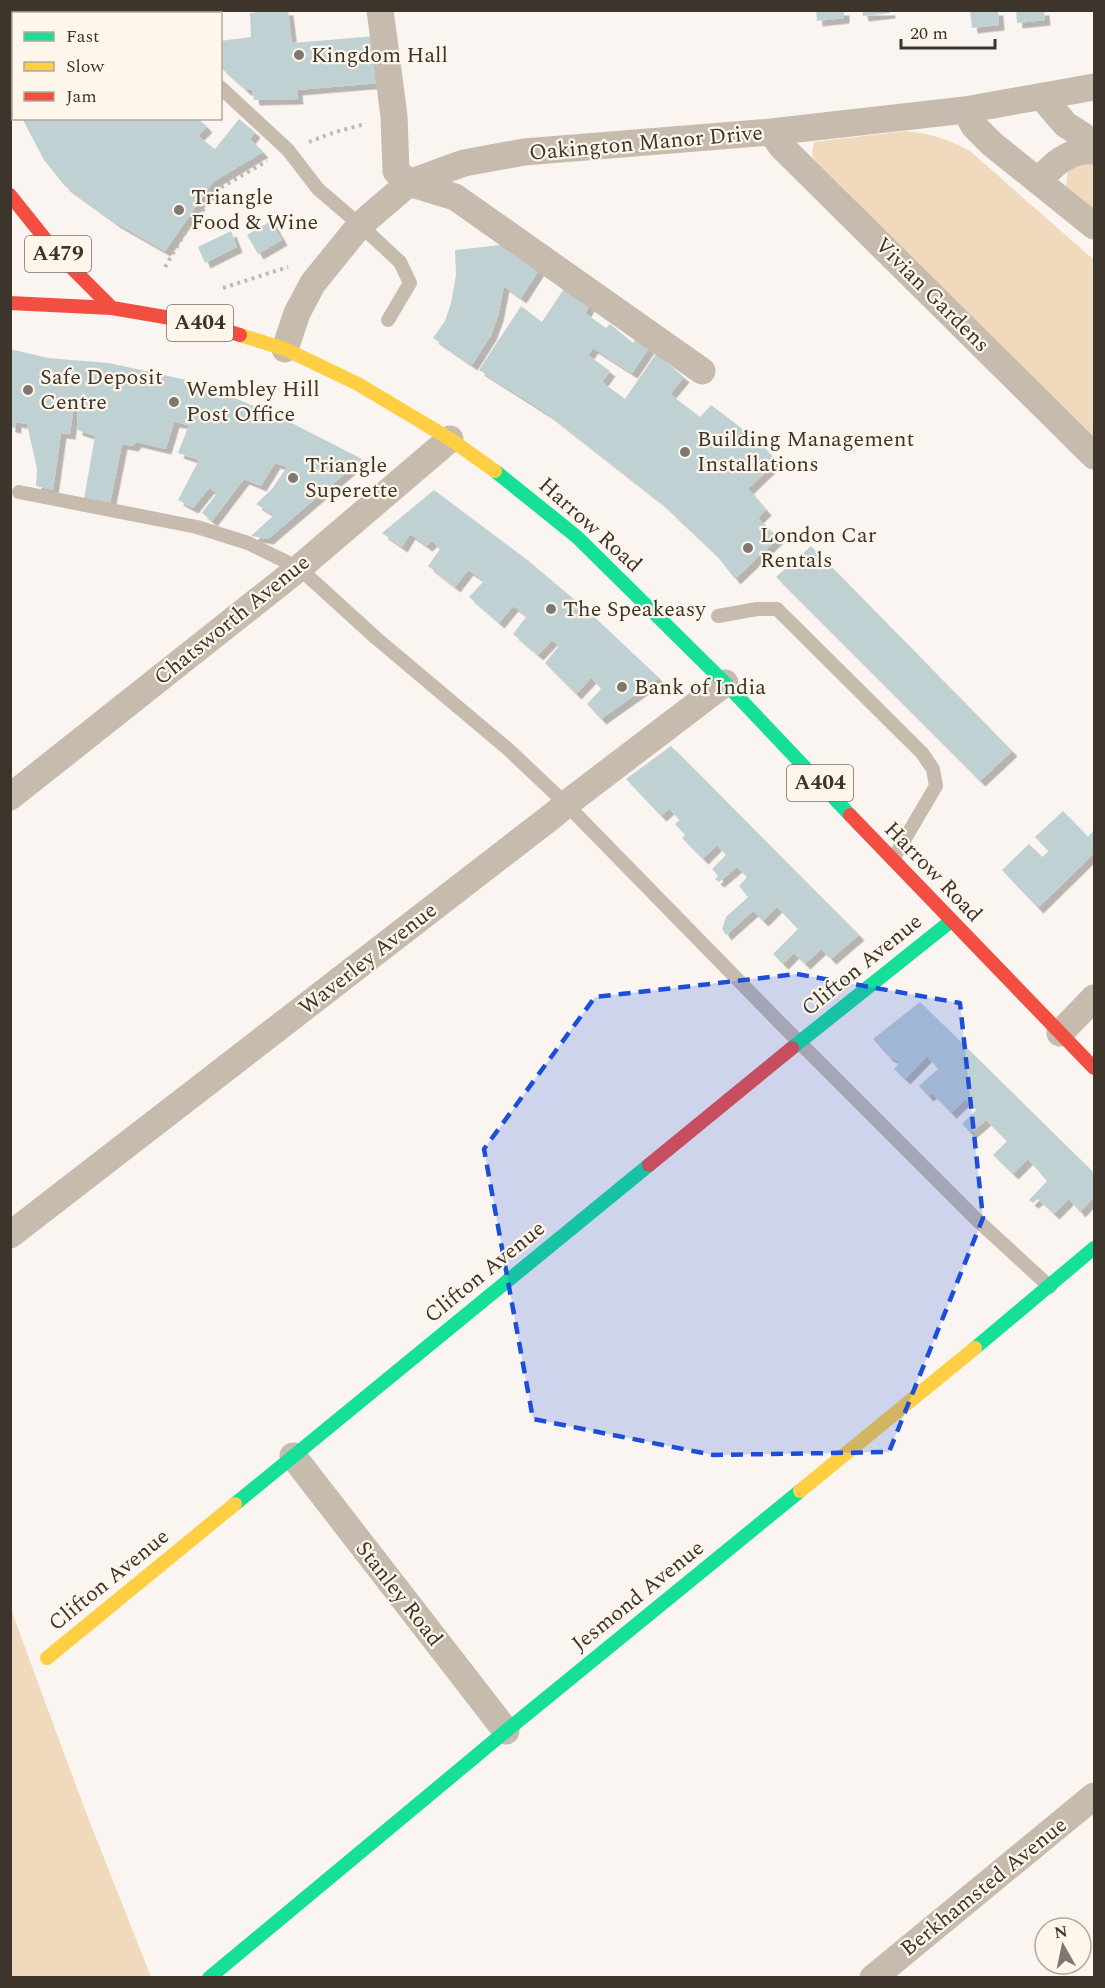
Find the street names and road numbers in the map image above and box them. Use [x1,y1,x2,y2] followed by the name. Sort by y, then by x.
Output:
[528,116,764,170] street label: Oakington Manor Drive
[867,230,997,360] street label: Vivian Gardens
[25,236,91,272] road number: A479
[167,305,233,341] road number: A404
[531,469,649,581] street label: Harrow Road
[147,547,317,693] street label: Chatsworth Avenue
[787,765,853,801] road number: A404
[876,814,990,930] street label: Harrow Road
[292,894,444,1024] street label: Waverley Avenue
[794,906,930,1024] street label: Clifton Avenue
[417,1213,553,1331] street label: Clifton Avenue
[41,1521,177,1639] street label: Clifton Avenue
[565,1532,711,1660] street label: Jesmond Avenue
[347,1534,451,1654] street label: Stanley Road
[893,1809,1075,1965] street label: Berkhamsted Avenue

